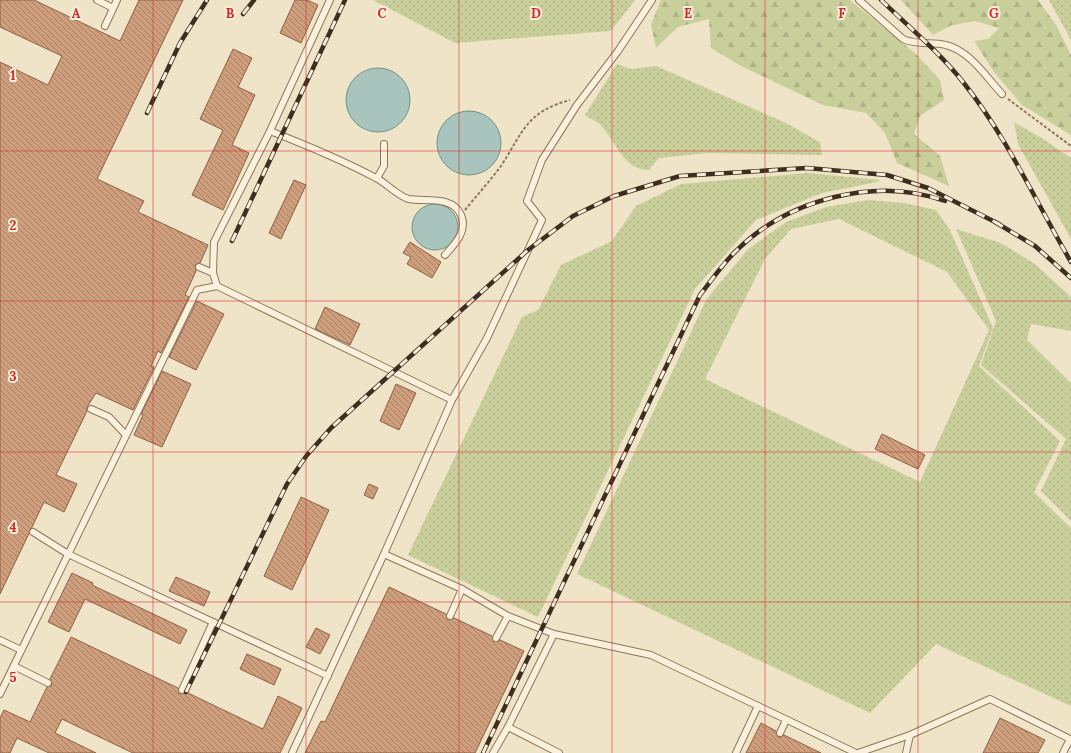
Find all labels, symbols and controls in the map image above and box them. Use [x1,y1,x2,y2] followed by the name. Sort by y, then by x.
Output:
[72,5,81,22] text: A
[226,5,235,22] text: B
[378,5,387,22] text: C
[531,5,541,22] text: D
[684,5,692,22] text: E
[838,5,846,22] text: F
[989,5,999,22] text: G
[10,67,16,84] text: 1
[10,217,17,234] text: 2
[9,368,17,385] text: 3
[9,519,17,536] text: 4
[9,669,17,686] text: 5

